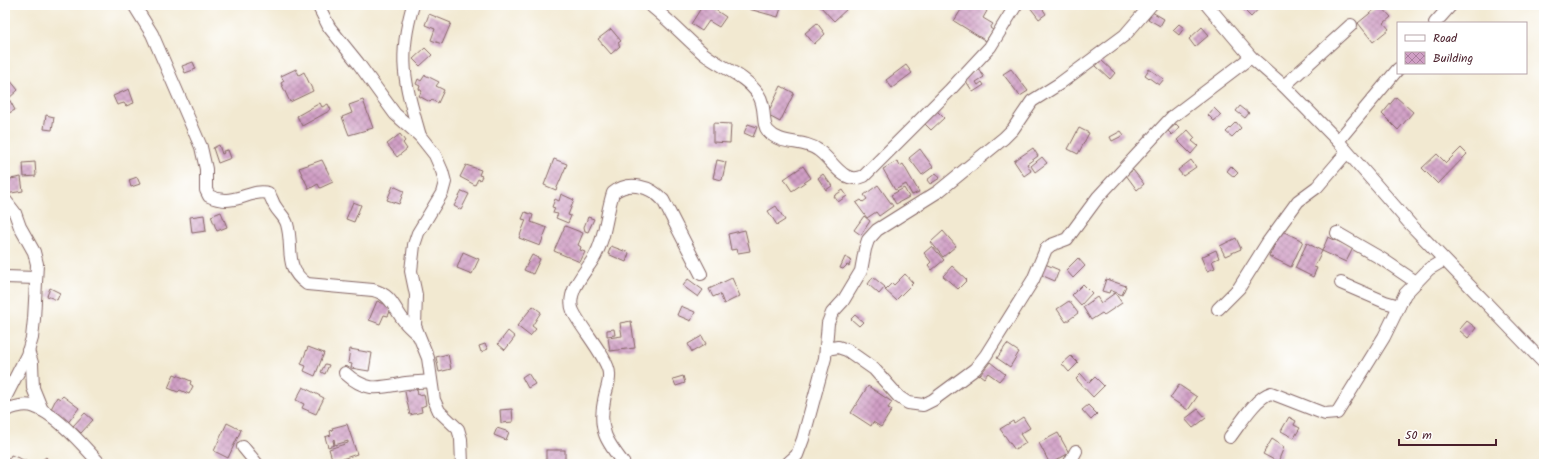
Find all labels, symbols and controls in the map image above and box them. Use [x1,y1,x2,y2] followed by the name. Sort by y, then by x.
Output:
[1397,22,1527,74] legend
[1433,29,1458,48] text: Road
[1433,49,1473,68] text: Building
[1399,421,1496,447] scale bar
[1405,426,1432,445] text: 50 m

